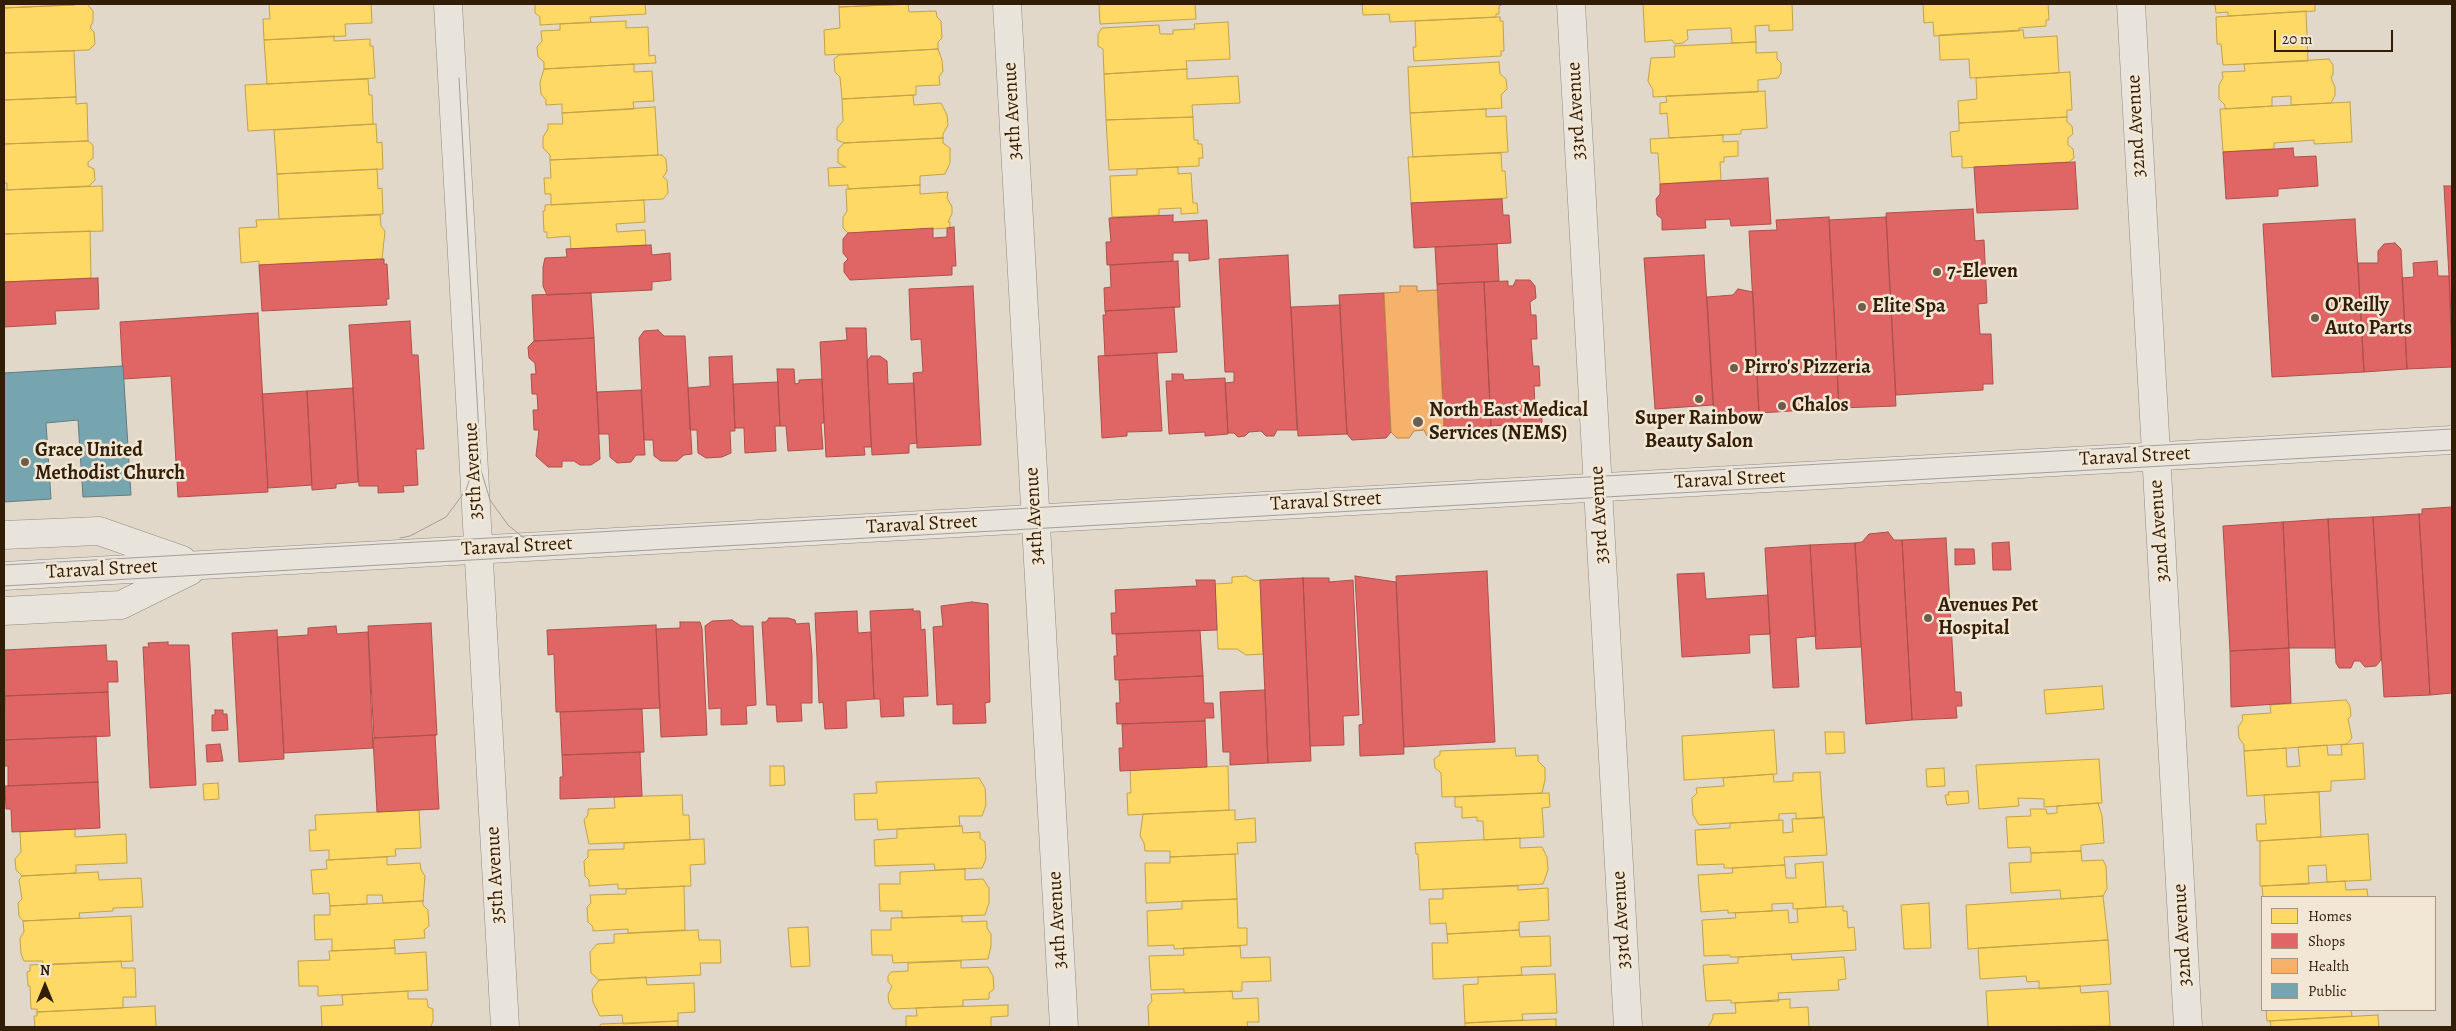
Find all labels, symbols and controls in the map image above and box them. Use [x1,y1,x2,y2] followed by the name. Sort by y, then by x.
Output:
[2276,20,2395,52] scale bar
[2282,29,2313,49] text: 20 m
[998,61,1028,161] street label: 34th Avenue
[1562,61,1592,161] street label: 33rd Avenue
[2122,74,2152,178] street label: 32nd Avenue
[1947,260,2018,284] place label: 7-Eleven
[1931,266,1943,278] marker: 7-Eleven
[2325,294,2412,341] place label: O'Reilly Auto Parts
[1872,295,1946,319] place label: Elite Spa
[1856,301,1868,313] marker: Elite Spa
[2309,312,2321,324] marker: O'Reilly Auto Parts
[1744,356,1871,380] place label: Pirro's Pizzeria
[1728,362,1740,374] marker: Pirro's Pizzeria
[1693,393,1705,405] marker: Super Rainbow Beauty Salon
[1792,394,1849,418] place label: Chalos
[1429,399,1588,446] place label: North East Medical Services (NEMS)
[1776,400,1788,412] marker: Chalos
[1635,407,1763,454] place label: Super Rainbow Beauty Salon
[1411,415,1425,429] marker: North East Medical Services (NEMS)
[459,422,489,520] street label: 35th Avenue
[35,439,185,486] place label: Grace United Methodist Church
[2079,442,2191,472] street label: Taraval Street
[19,456,31,468] marker: Grace United Methodist Church
[1585,465,1615,565] street label: 33rd Avenue
[1674,465,1786,495] street label: Taraval Street
[1020,466,1050,566] street label: 34th Avenue
[2144,479,2176,583] street label: 32nd Avenue
[1270,487,1382,517] street label: Taraval Street
[866,510,978,540] street label: Taraval Street
[461,532,573,562] street label: Taraval Street
[46,555,158,585] street label: Taraval Street
[1938,594,2038,641] place label: Avenues Pet Hospital
[1922,612,1934,624] marker: Avenues Pet Hospital
[481,826,511,924] street label: 35th Avenue
[1043,870,1073,970] street label: 34th Avenue
[1607,870,1637,970] street label: 33rd Avenue
[2168,883,2198,987] street label: 32nd Avenue
[2261,896,2436,1011] legend
[2308,906,2352,926] text: Homes
[2308,931,2345,951] text: Shops
[2308,956,2349,976] text: Health
[20,961,70,1011] north arrow
[40,961,50,980] text: N
[2308,981,2346,1001] text: Public

